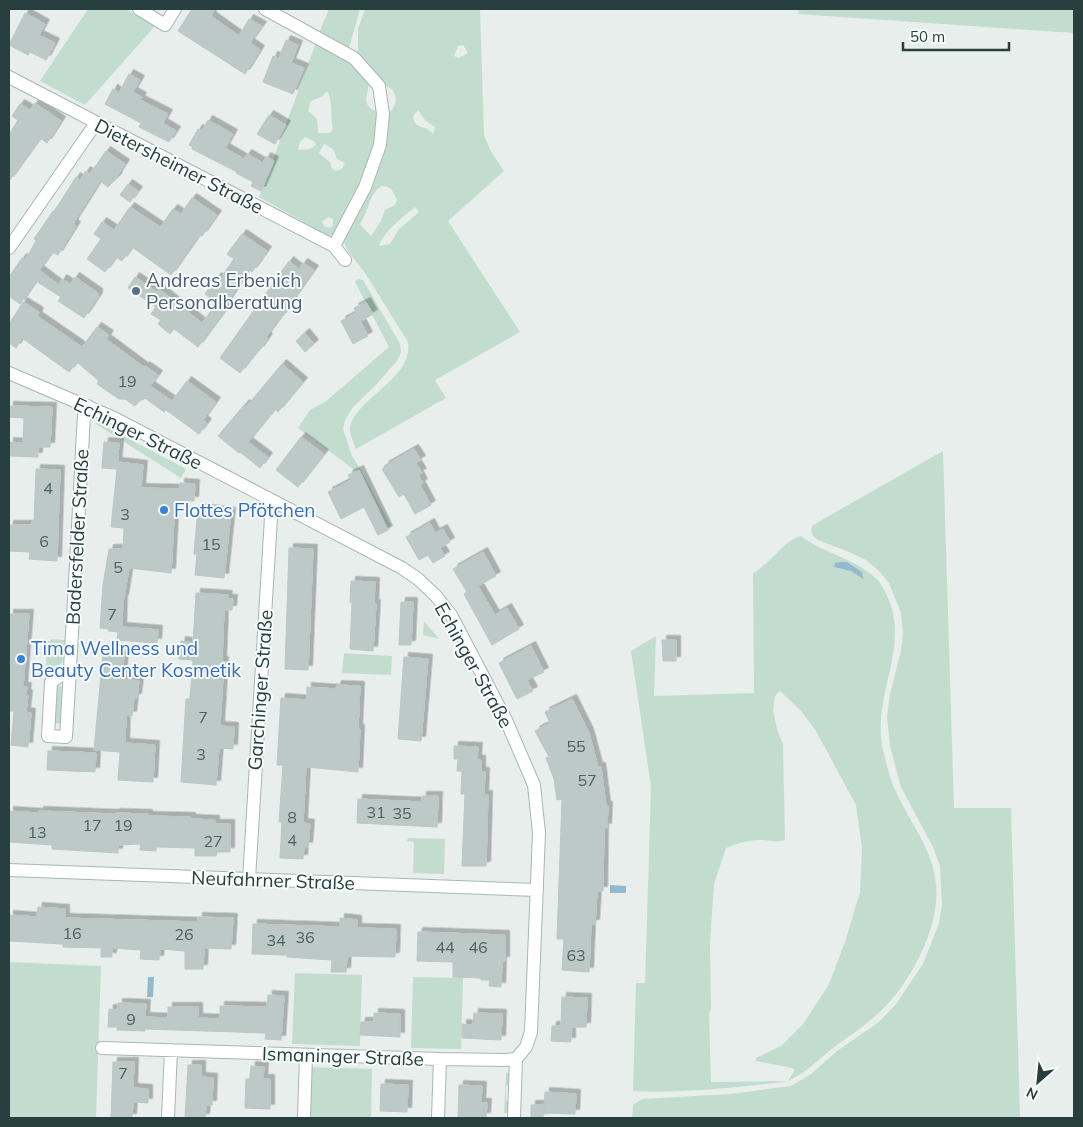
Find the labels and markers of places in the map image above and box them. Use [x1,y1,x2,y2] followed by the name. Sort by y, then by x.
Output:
[146,268,303,314] place label: Andreas Erbenich Personalberatung
[130,285,142,297] marker: Andreas Erbenich Personalberatung
[174,498,315,522] place label: Flottes Pfötchen
[158,504,170,516] marker: Flottes Pfötchen
[31,636,241,682] place label: Tima Wellness und Beauty Center Kosmetik
[15,653,27,665] marker: Tima Wellness und Beauty Center Kosmetik

